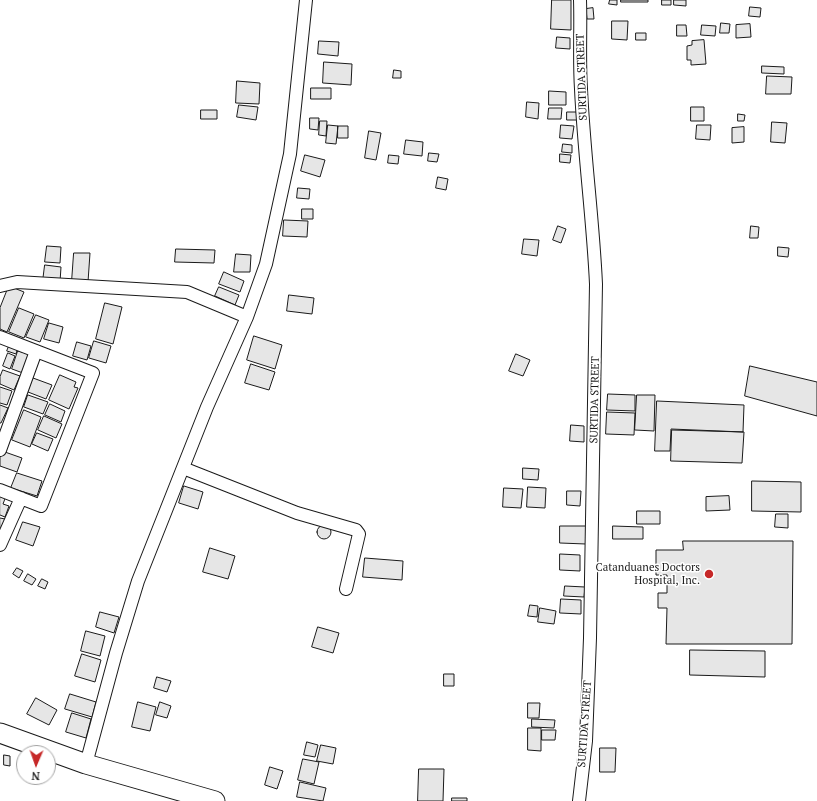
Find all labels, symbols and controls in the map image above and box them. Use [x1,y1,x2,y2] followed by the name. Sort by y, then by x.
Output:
[574,33,590,121] street label: SURTIDA STREET
[588,356,602,444] street label: SURTIDA STREET
[596,561,700,587] place label: Catanduanes Doctors Hospital, Inc.
[703,568,715,580] marker: Catanduanes Doctors Hospital, Inc.
[575,680,595,768] street label: SURTIDA STREET
[16,745,56,785] north arrow
[31,769,40,783] text: N

